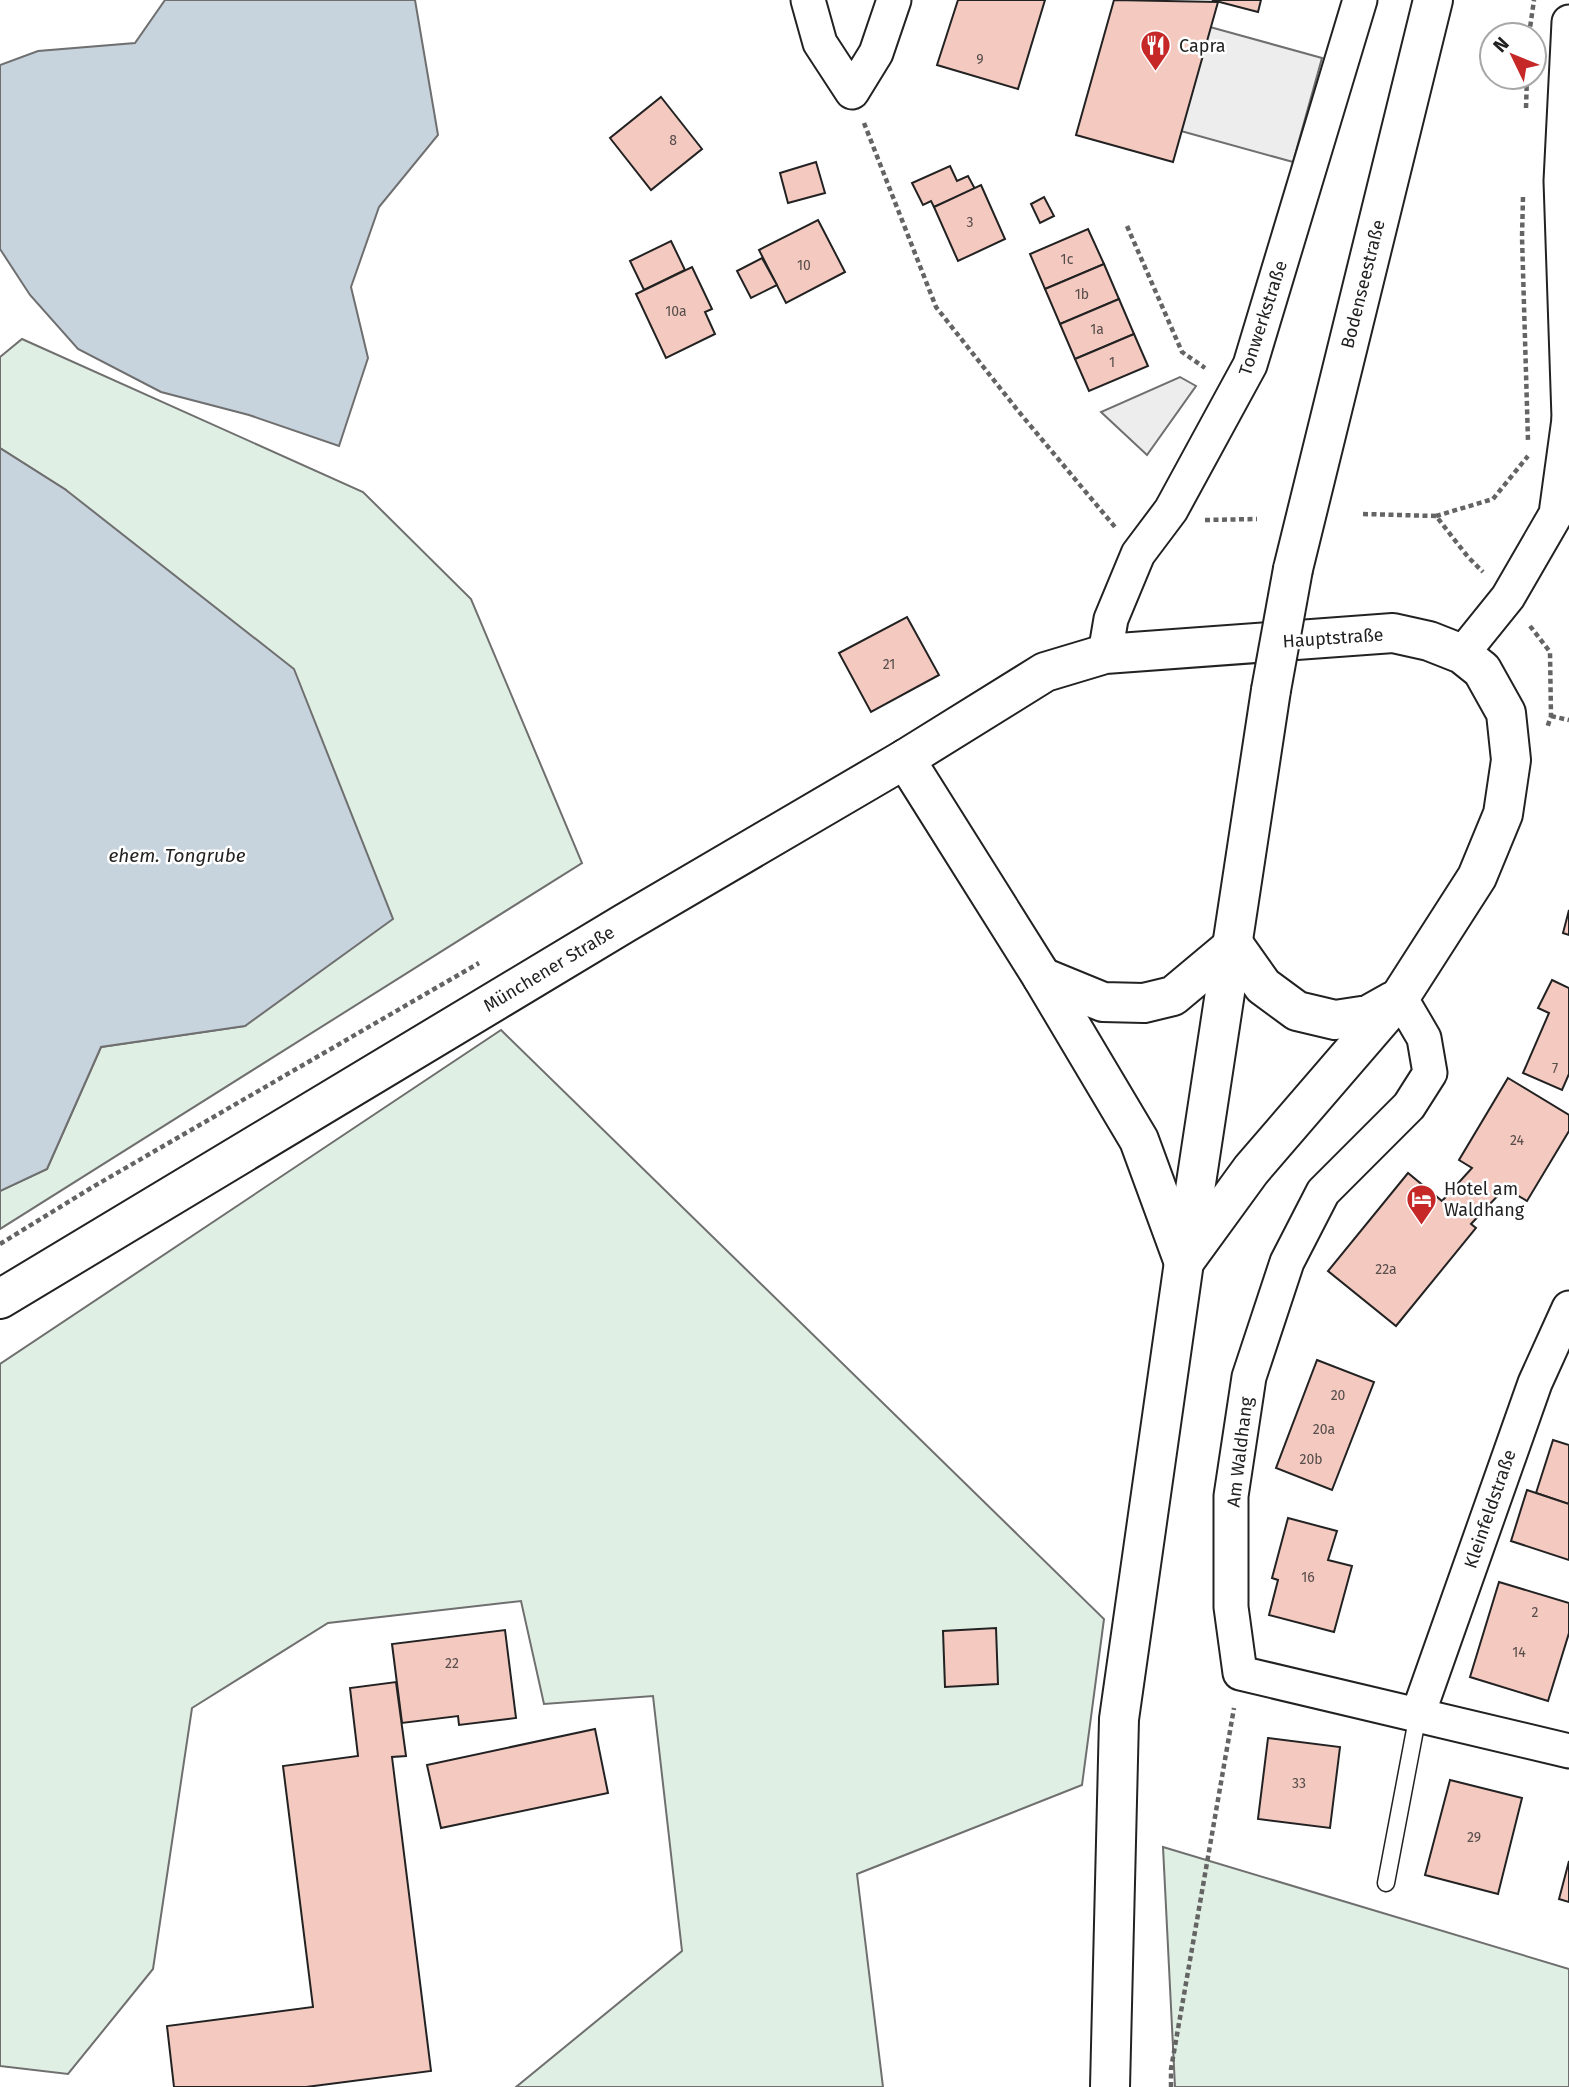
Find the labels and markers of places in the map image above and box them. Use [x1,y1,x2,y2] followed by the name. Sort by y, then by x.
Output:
[1139,29,1173,73] restaurant icon: Capra
[1179,35,1226,57] place label: Capra
[1444,1178,1525,1221] place label: Hotel am Waldhang
[1404,1182,1438,1226] hotel icon: Hotel am Waldhang

